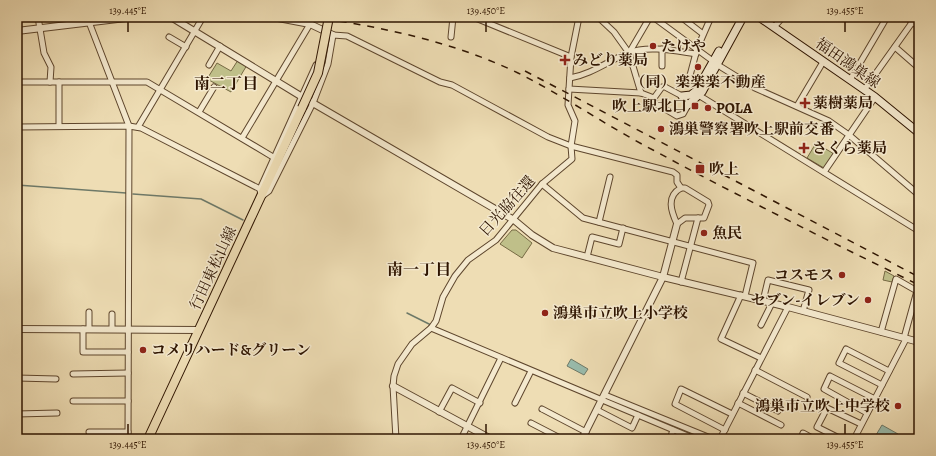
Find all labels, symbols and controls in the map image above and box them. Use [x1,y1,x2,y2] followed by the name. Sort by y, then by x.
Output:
[109,4,147,17] text: 139.445°E
[467,4,505,17] text: 139.450°E
[826,4,864,17] text: 139.455°E
[812,33,884,93] street label: 福田鴻巣線
[661,36,706,56] place label: たけや
[648,41,658,51] marker: たけや
[573,50,648,70] place label: みどり薬局
[560,55,570,65] marker: みどり薬局
[693,62,703,72] marker: （同）楽楽楽不動産
[630,72,766,92] place label: （同）楽楽楽不動産
[194,73,258,95] district label: 南二丁目
[813,93,873,113] place label: 薬樹薬局
[612,96,687,116] place label: 吹上駅北口
[716,98,753,118] place label: POLA
[800,98,810,108] marker: 薬樹薬局
[690,101,700,111] marker: 吹上駅北口
[703,103,713,113] marker: POLA
[669,119,835,139] place label: 鴻巣警察署吹上駅前交番
[656,124,666,134] marker: 鴻巣警察署吹上駅前交番
[812,138,887,158] place label: さくら薬局
[799,143,809,153] marker: さくら薬局
[709,159,739,179] place label: 吹上
[694,163,706,175] marker: 吹上
[474,171,540,241] street label: 日光脇往還
[185,223,241,313] street label: 行田東松山線
[712,223,742,243] place label: 魚民
[699,228,709,238] marker: 魚民
[387,259,451,281] district label: 南一丁目
[774,265,834,285] place label: コスモス
[837,270,847,280] marker: コスモス
[751,290,860,310] place label: セブン-イレブン
[863,295,873,305] marker: セブン-イレブン
[553,303,688,323] place label: 鴻巣市立吹上小学校
[540,308,550,318] marker: 鴻巣市立吹上小学校
[151,340,311,360] place label: コメリハード&グリーン
[138,345,148,355] marker: コメリハード&グリーン
[755,396,890,416] place label: 鴻巣市立吹上中学校
[893,401,903,411] marker: 鴻巣市立吹上中学校
[109,438,147,451] text: 139.445°E
[467,438,505,451] text: 139.450°E
[826,438,864,451] text: 139.455°E

